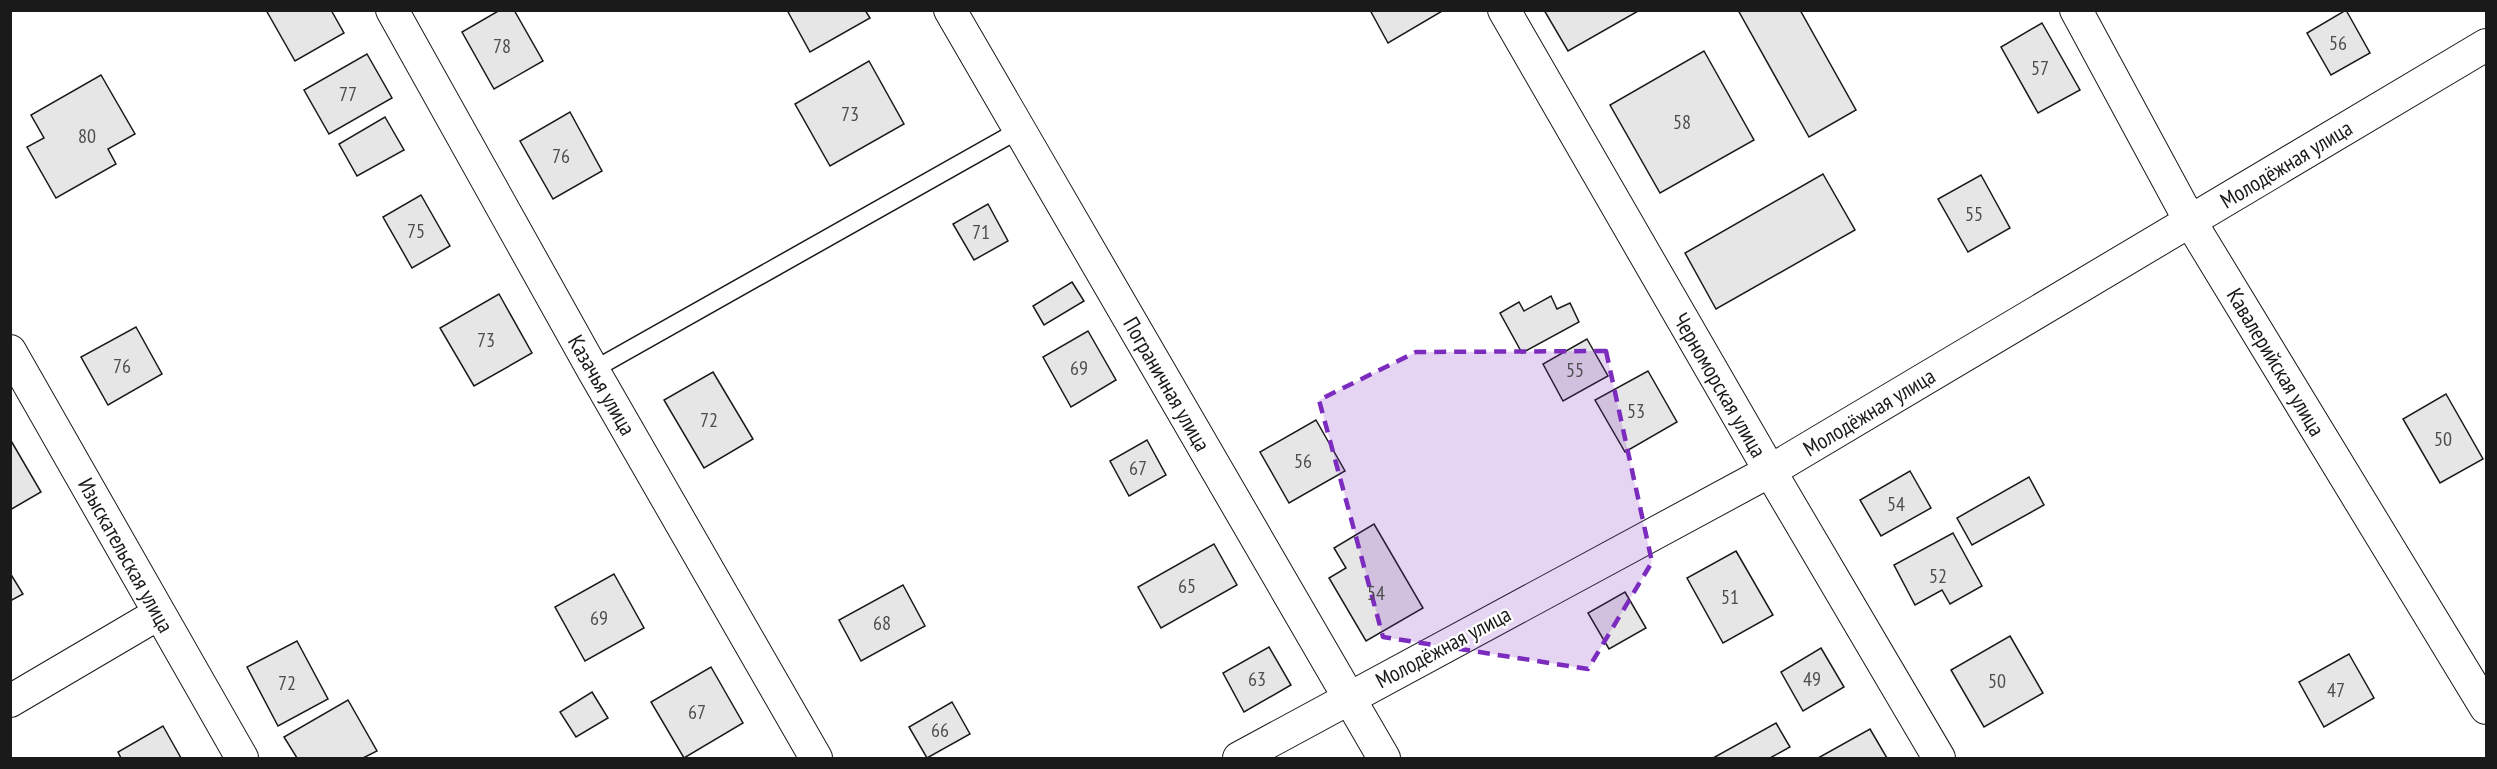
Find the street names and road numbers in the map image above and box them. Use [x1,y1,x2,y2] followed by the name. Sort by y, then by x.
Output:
[2215,114,2357,214] street label: Молодёжная улица
[2221,283,2331,441] street label: Кавалерийская улица
[1667,308,1773,462] street label: Черноморская улица
[1117,312,1217,456] street label: Пограничная улица
[562,330,642,440] street label: Казачья улица
[1798,362,1940,462] street label: Молодёжная улица
[72,473,180,637] street label: Изыскательская улица
[1371,600,1515,694] street label: Молодёжная улица

